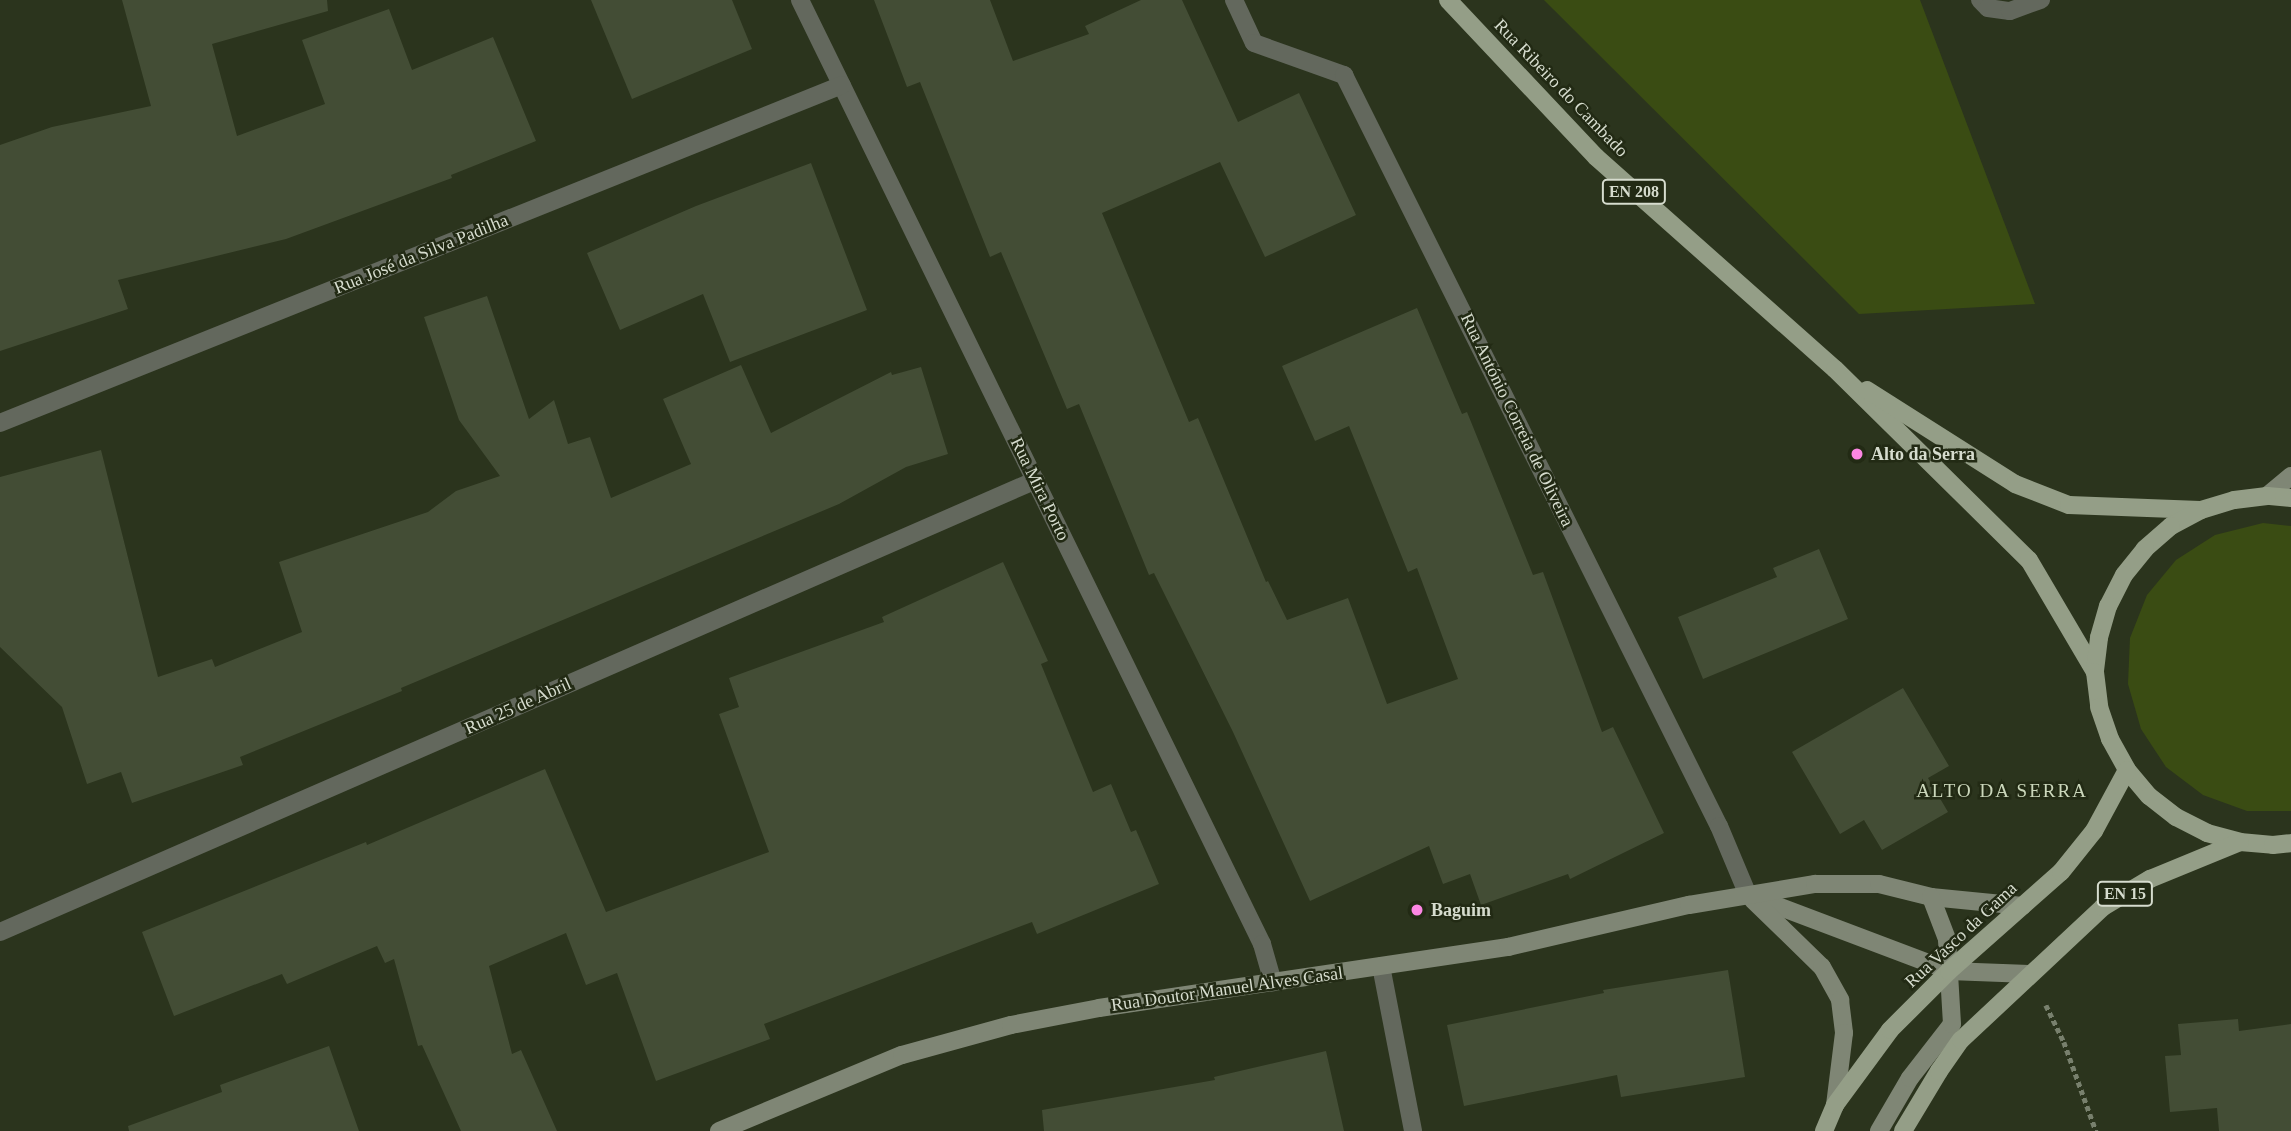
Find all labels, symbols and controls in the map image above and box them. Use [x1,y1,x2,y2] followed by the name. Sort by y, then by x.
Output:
[1490,15,1632,161] street label: Rua Ribeiro do Cambado
[1601,180,1667,204] road number: EN 208
[331,209,511,299] street label: Rua José da Silva Padilha
[1456,309,1578,531] street label: Rua António Correia de Oliveira
[1006,434,1074,544] street label: Rua Mira Porto
[1871,443,1975,465] place label: Alto da Serra
[1849,446,1865,462] marker: Alto da Serra
[461,673,575,739] street label: Rua 25 de Abril
[1917,780,2087,802] district label: ALTO DA SERRA
[1900,878,2022,992] street label: Rua Vasco da Gama
[2095,881,2155,906] road number: EN 15
[1431,899,1491,921] place label: Baguim
[1409,902,1425,918] marker: Baguim
[1109,962,1345,1016] street label: Rua Doutor Manuel Alves Casal

